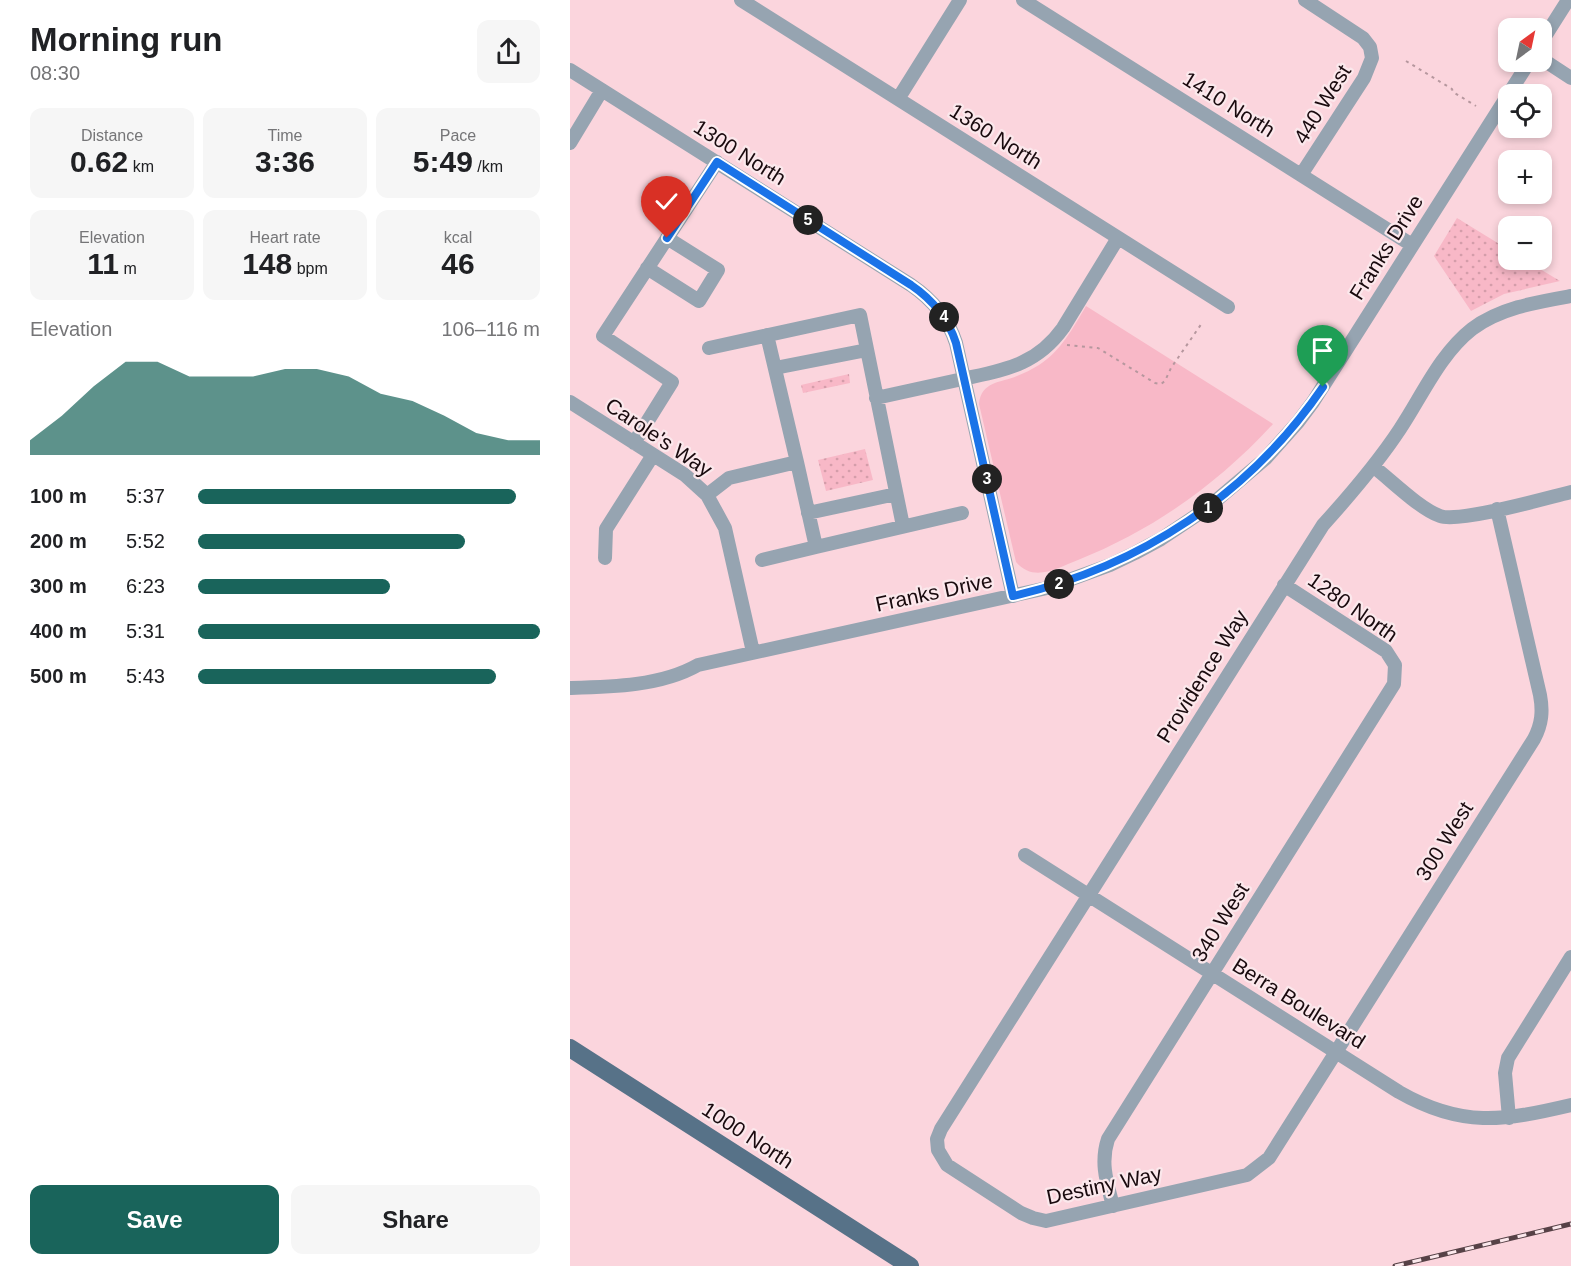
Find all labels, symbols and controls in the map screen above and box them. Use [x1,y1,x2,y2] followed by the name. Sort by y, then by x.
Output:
[1498,18,1552,72] north arrow
[1498,18,1552,270] map controls
[477,20,540,83] button: share
[30,21,222,58] text: Morning run
[1289,60,1355,148] street label: 440 West
[30,62,80,84] text: 08:30
[1179,67,1279,141] street label: 1410 North
[1498,84,1552,138] button: locate
[946,99,1046,173] street label: 1360 North
[690,115,790,189] street label: 1300 North
[81,127,143,144] text: Distance
[268,127,302,144] text: Time
[440,127,476,144] text: Pace
[70,145,128,178] text: 0.62
[255,145,315,178] text: 3:36
[413,145,473,178] text: 5:49
[1498,150,1552,204] button: +
[128,158,154,175] text: km
[473,158,503,175] text: /km
[641,176,692,238] pin
[650,185,683,218] icon: check
[1345,190,1427,304] street label: Franks Drive
[793,205,823,235] pin: 5
[804,211,812,228] text: 5
[1498,216,1552,270] button: −
[79,229,145,246] text: Elevation
[249,229,321,246] text: Heart rate
[444,229,472,246] text: kcal
[87,247,119,280] text: 11
[242,247,292,280] text: 148
[441,247,475,280] text: 46
[119,260,137,277] text: m
[292,260,328,277] text: bpm
[929,302,959,332] pin: 4
[940,308,948,325] text: 4
[30,318,112,340] text: Elevation
[441,318,540,340] text: 106–116 m
[1297,325,1348,387] pin
[1306,334,1339,367] icon: arrive
[601,393,717,481] street label: Carole's Way
[972,464,1002,494] pin: 3
[983,470,991,487] text: 3
[30,485,87,507] text: 100 m
[126,485,165,507] text: 5:37
[1193,493,1223,523] pin: 1
[1204,499,1212,516] text: 1
[30,530,87,552] text: 200 m
[126,530,165,552] text: 5:52
[873,568,995,616] street label: Franks Drive
[1304,568,1402,646] street label: 1280 North
[1044,569,1074,599] pin: 2
[30,575,87,597] text: 300 m
[126,575,165,597] text: 6:23
[1055,575,1063,592] text: 2
[1152,605,1252,747] street label: Providence Way
[30,620,87,642] text: 400 m
[126,620,165,642] text: 5:31
[30,665,87,687] text: 500 m
[126,665,165,687] text: 5:43
[1411,797,1477,885] street label: 300 West
[1187,878,1253,966] street label: 340 West
[1229,953,1369,1053] street label: Berra Boulevard
[698,1097,798,1173] street label: 1000 North
[1044,1161,1164,1208] street label: Destiny Way
[30,1185,279,1254] button: Save
[291,1185,540,1254] button: Share

